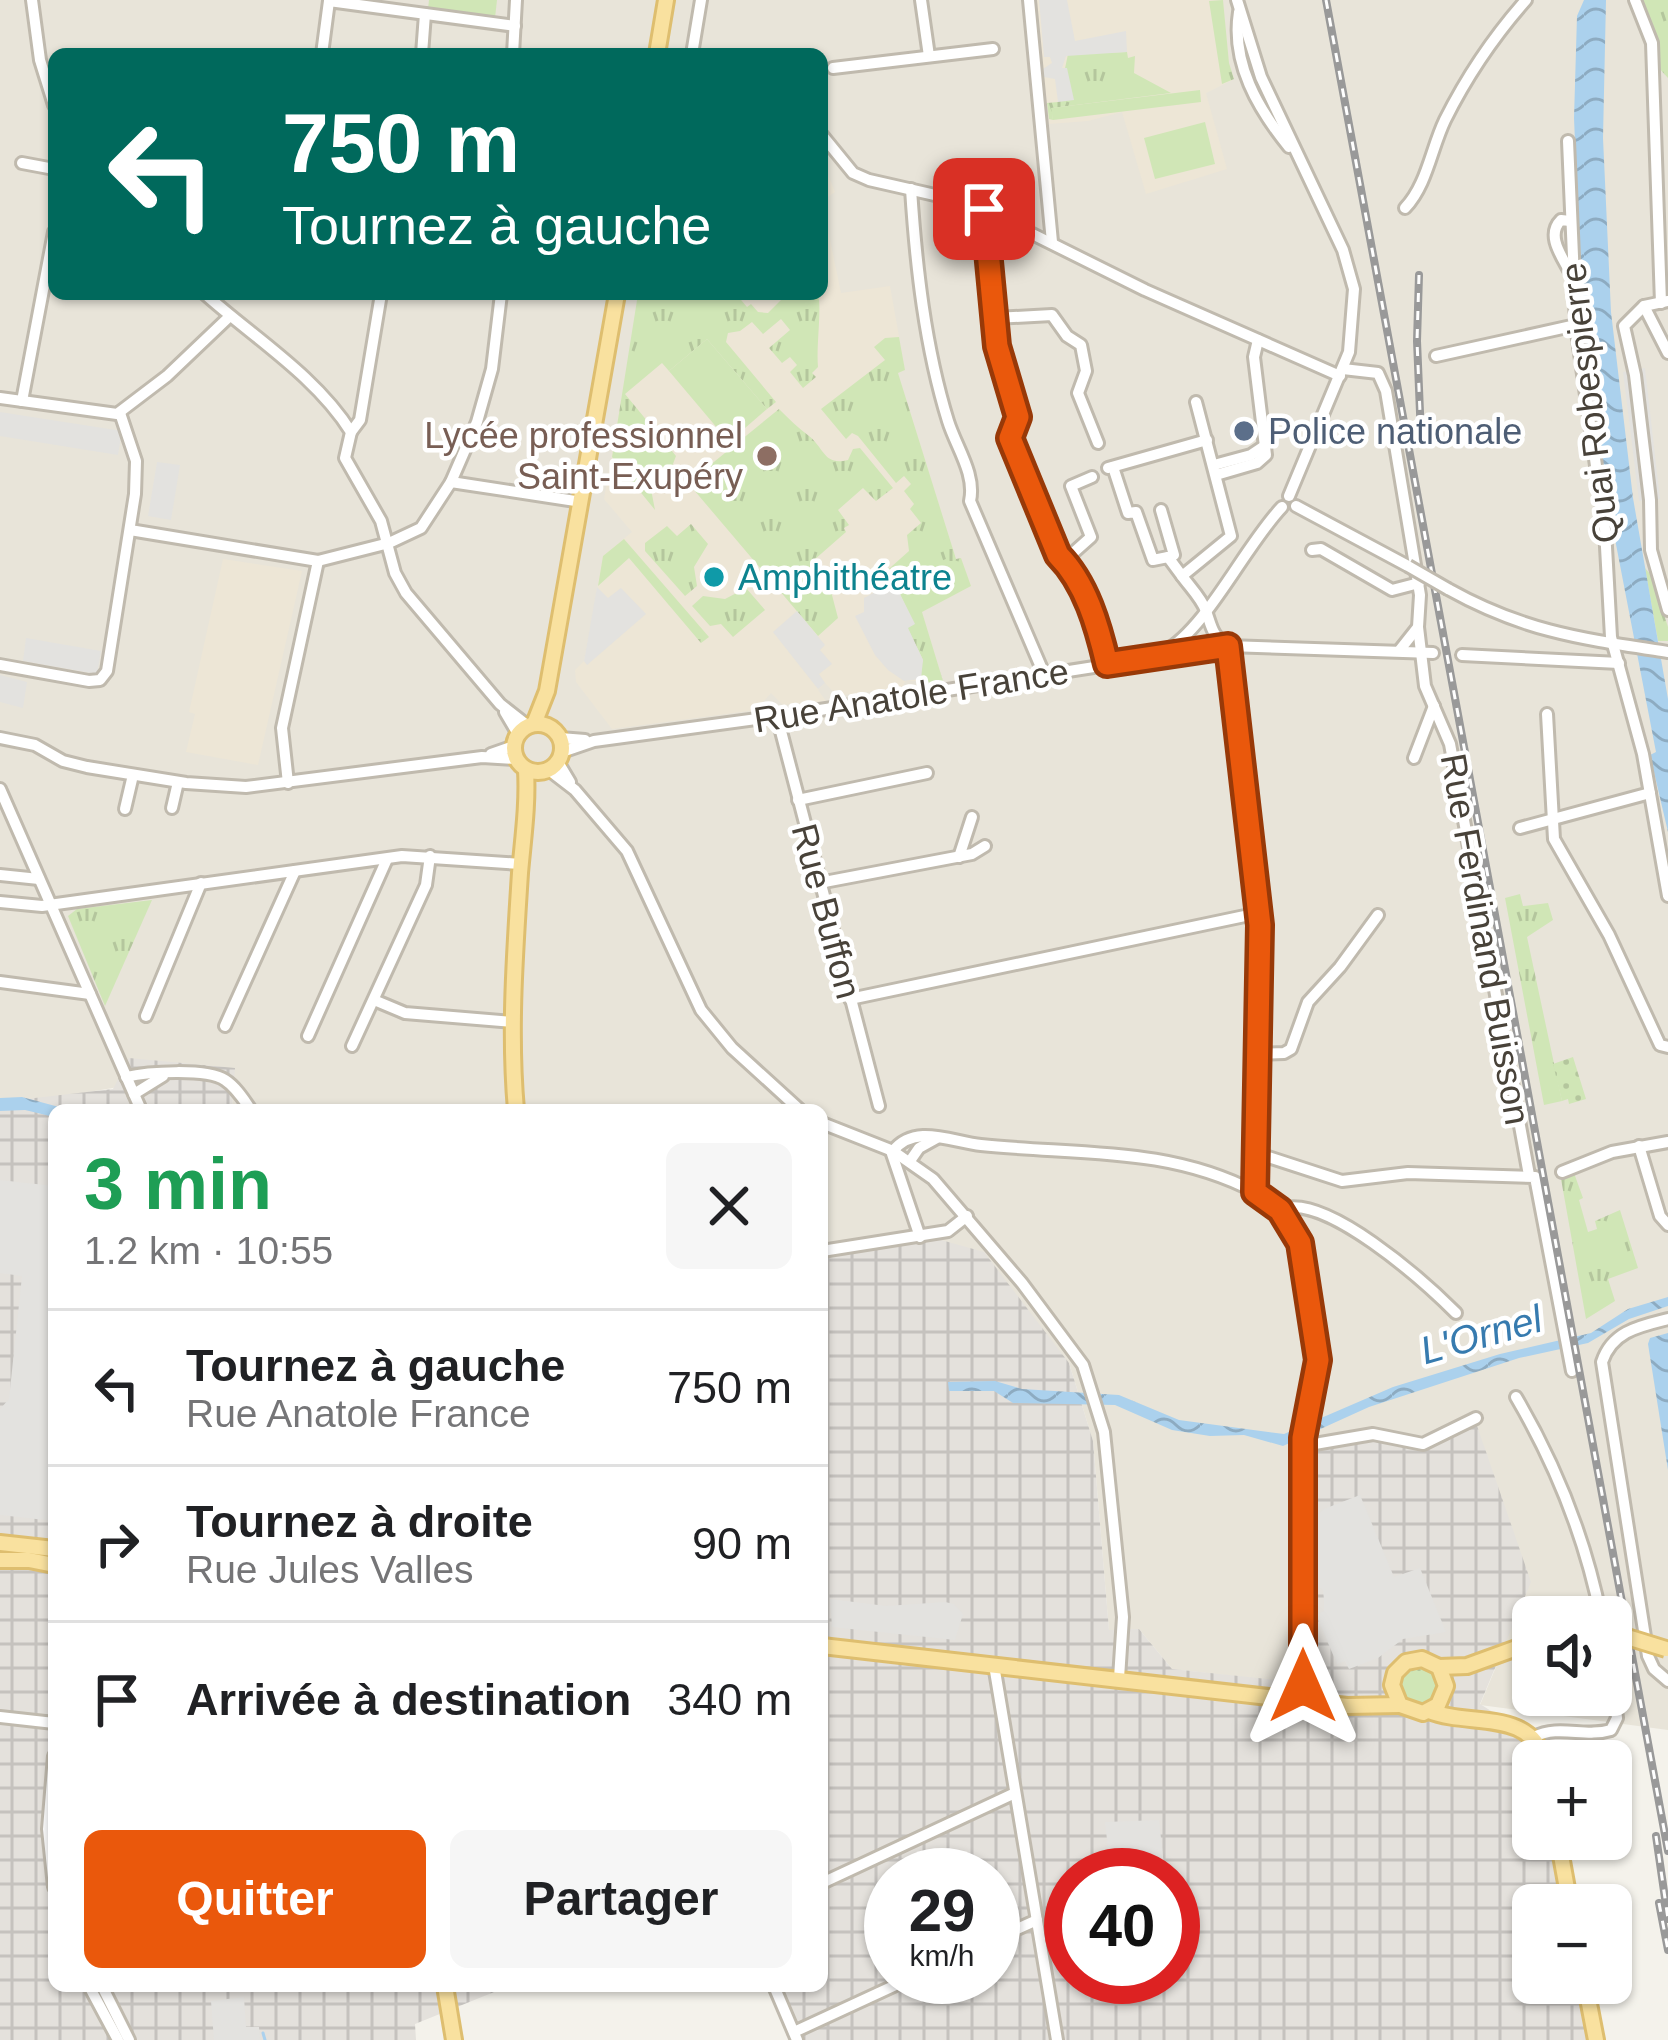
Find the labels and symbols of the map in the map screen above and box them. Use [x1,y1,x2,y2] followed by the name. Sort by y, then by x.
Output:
[933,158,1035,260] pin
[1552,260,1627,545] street label: Quai Robespierre
[1268,411,1522,452] place label: Police nationale
[424,415,743,497] place label: Lycée professionnel Saint-Exupéry
[1231,418,1257,444] marker: Police nationale
[754,443,780,469] marker: Lycée professionnel Saint-Exupéry
[738,557,952,598] place label: Amphithéatre
[701,564,727,590] marker: Amphithéatre
[751,650,1071,741] street label: Rue Anatole France
[1433,750,1538,1128] street label: Rue Ferdinand Buisson
[783,819,870,1003] street label: Rue Buffon
[1415,1296,1548,1372] water label: L'Ornel
[1240,1623,1366,1749] position arrow
[1044,1848,1200,2004] speed limit sign: 40

